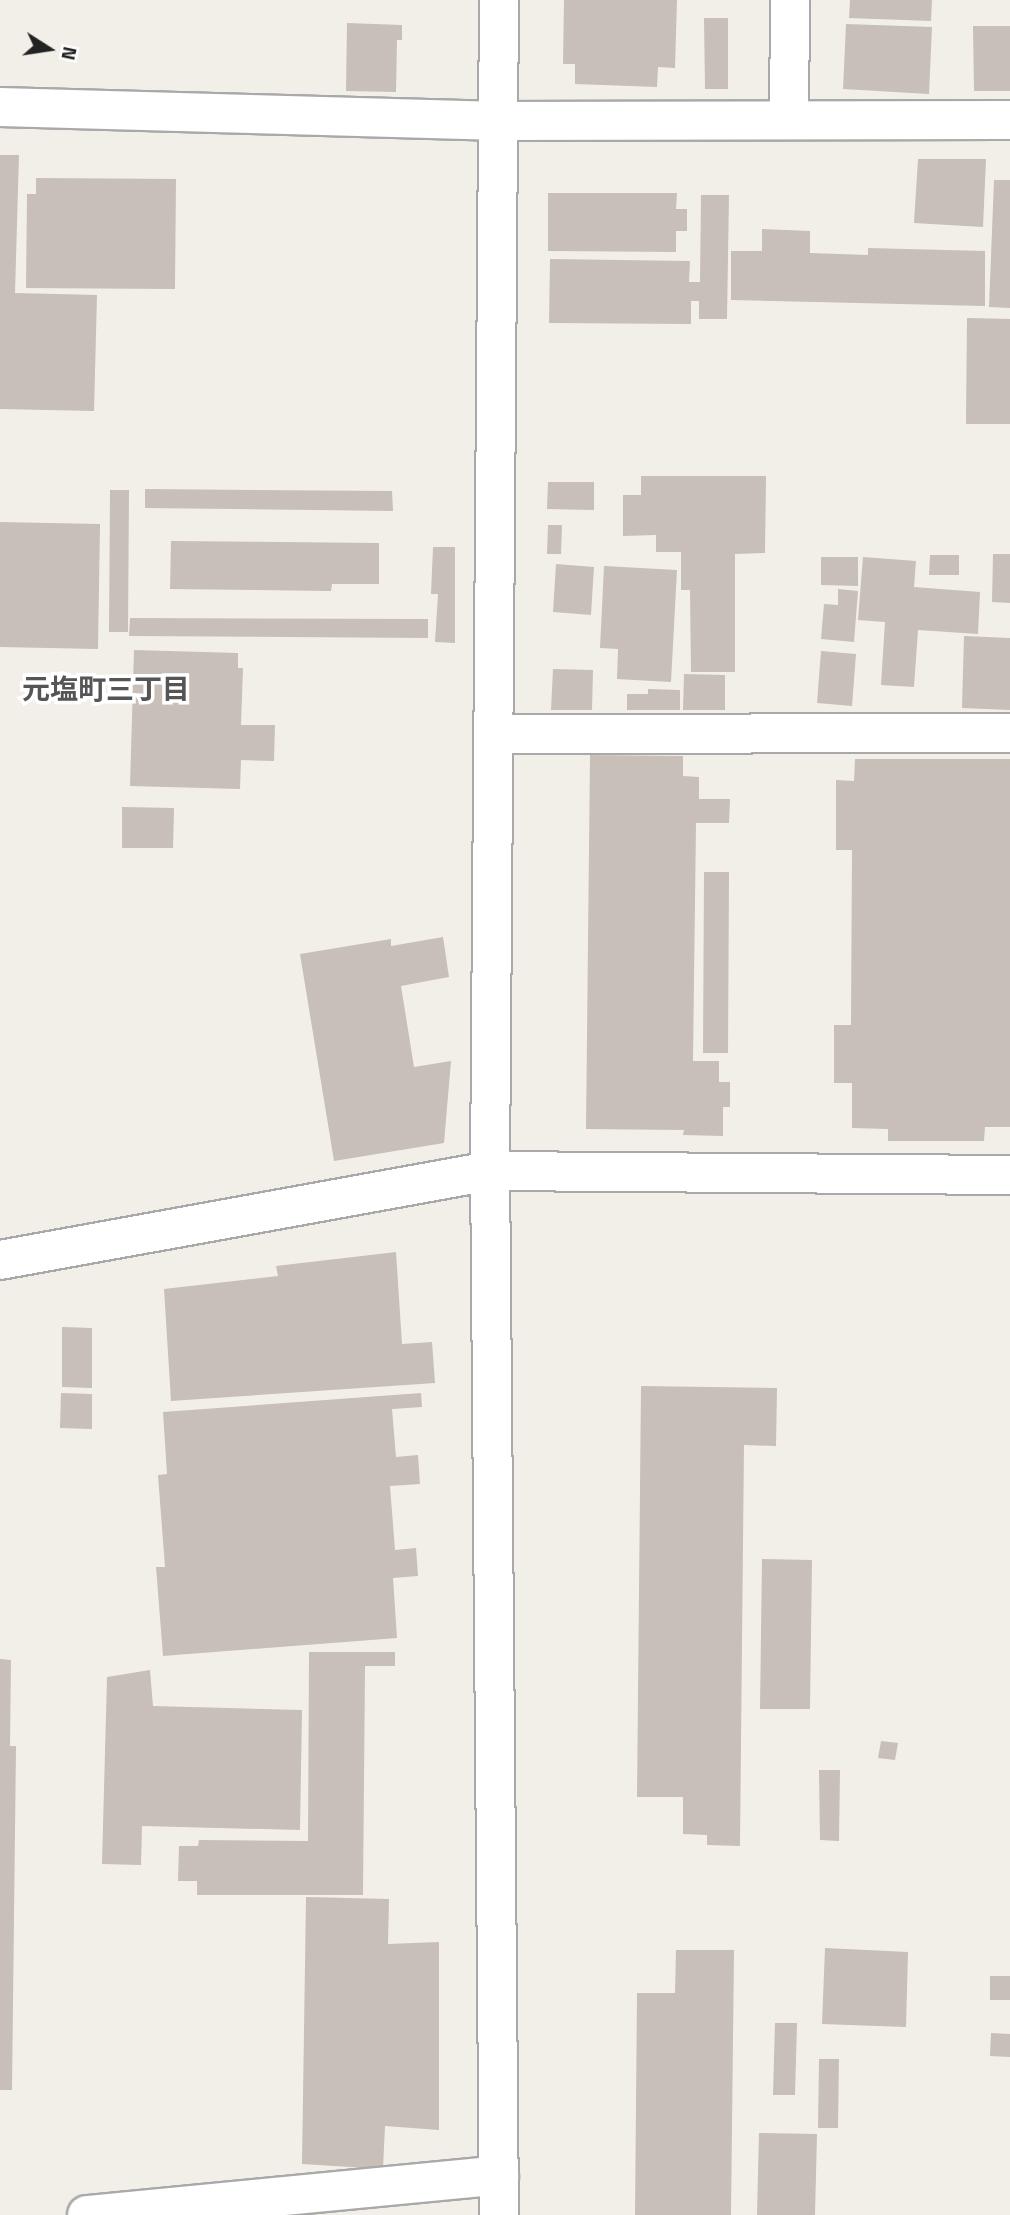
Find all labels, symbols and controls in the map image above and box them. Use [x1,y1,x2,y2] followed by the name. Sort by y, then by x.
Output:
[14,14,84,84] north arrow
[54,44,86,63] text: N
[22,672,190,706] district label: 元塩町三丁目

